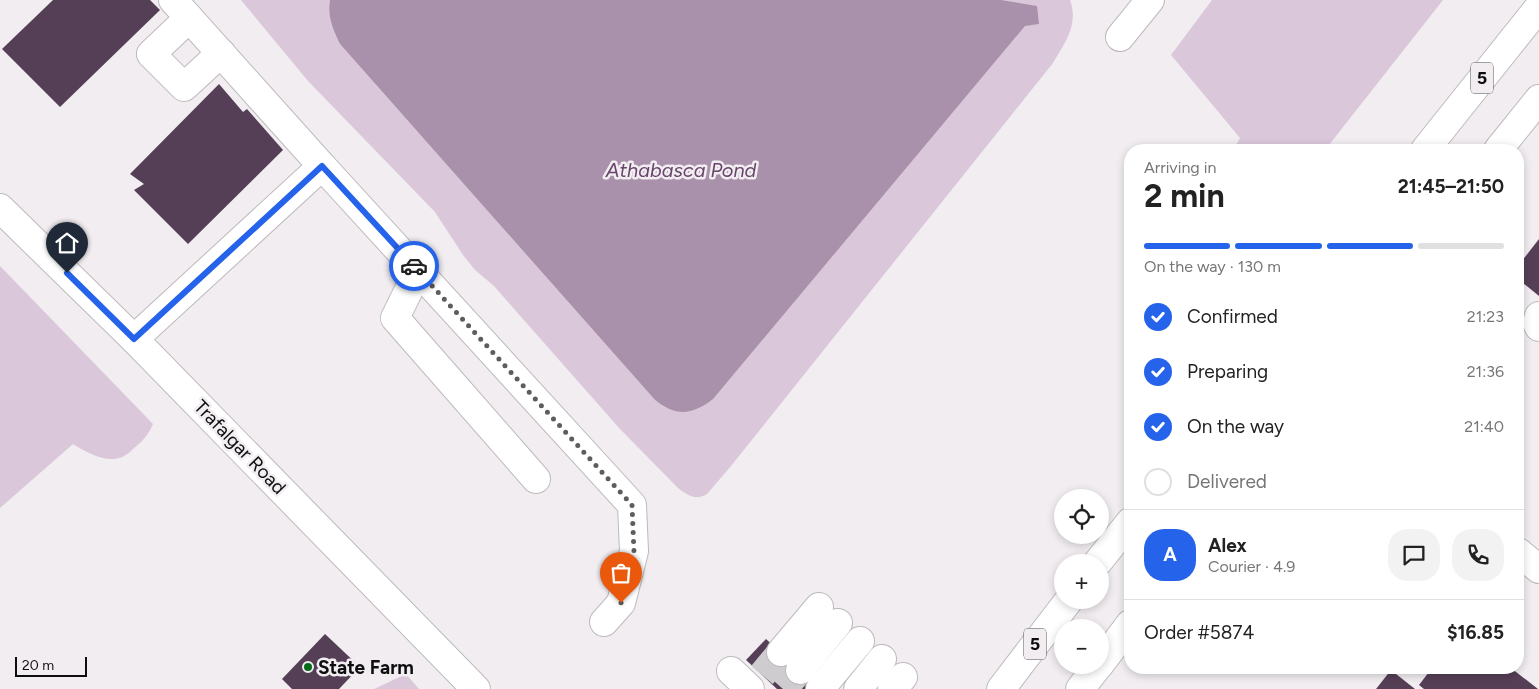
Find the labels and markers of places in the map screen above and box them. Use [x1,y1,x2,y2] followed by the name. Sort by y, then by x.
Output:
[46,222,88,273] pin
[600,552,642,603] pin
[318,656,414,679] place label: State Farm
[302,661,314,673] marker: State Farm

